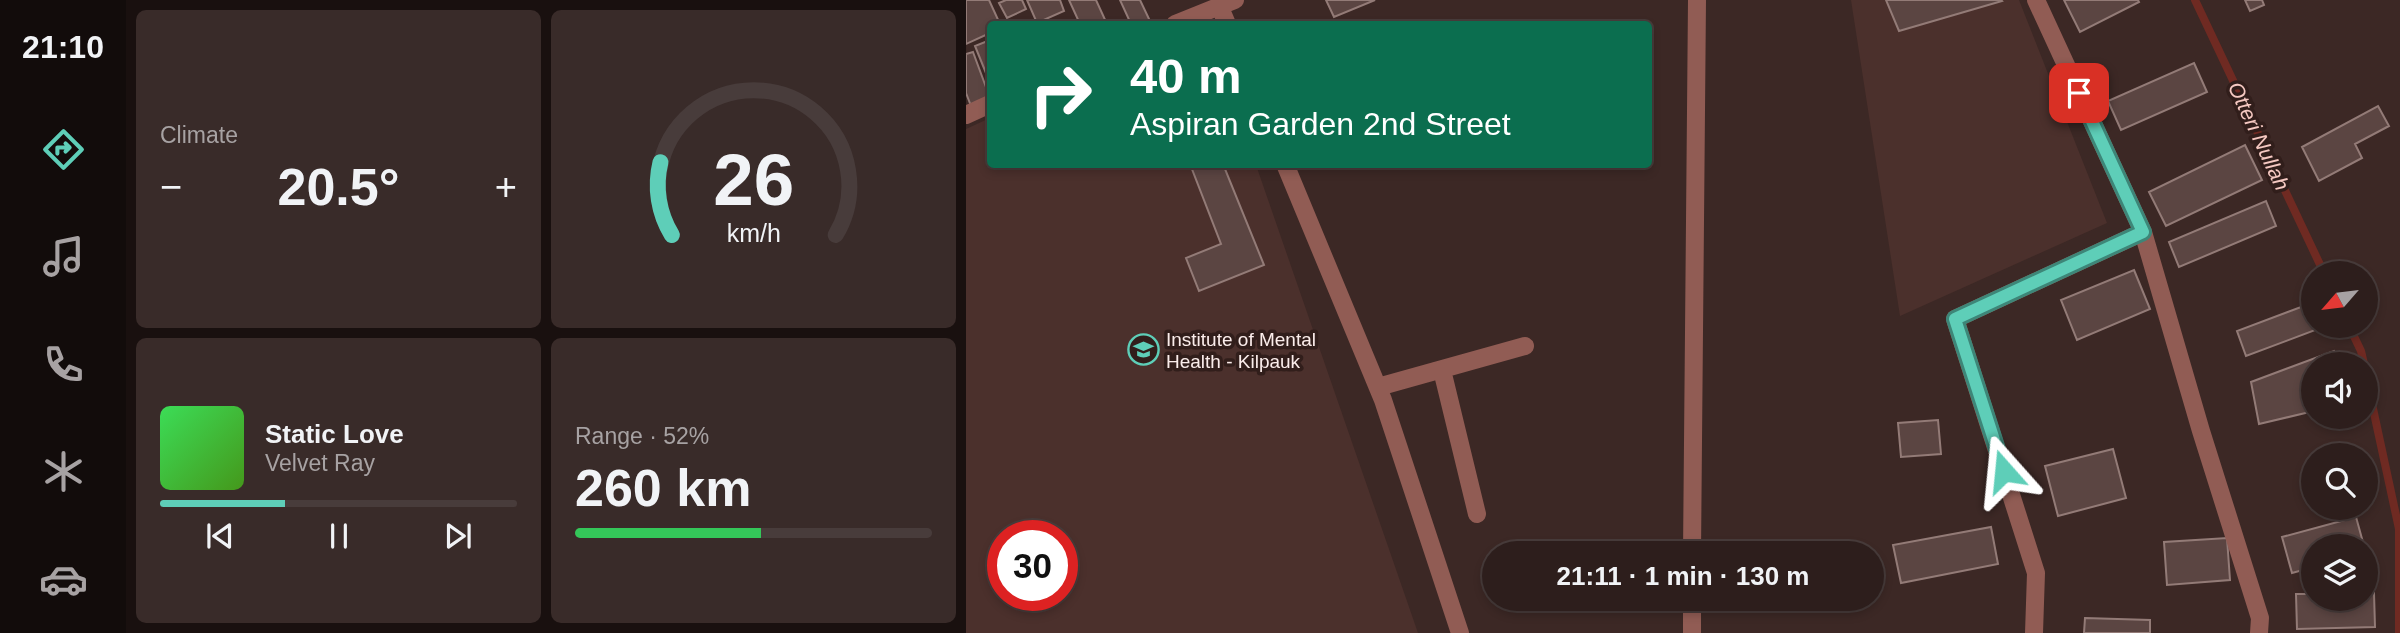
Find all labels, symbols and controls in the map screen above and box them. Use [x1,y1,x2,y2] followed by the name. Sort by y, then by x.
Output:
[22,29,104,65] text: 21:10
[1015,49,1106,140] icon: right
[1130,49,1242,103] text: 40 m
[2049,63,2109,123] pin
[2060,74,2098,112] icon: arrive
[2224,78,2294,194] water label: Otteri Nullah
[1130,106,1511,142] text: Aspiran Garden 2nd Street
[160,122,238,148] text: Climate
[39,125,88,174] icon: directions
[713,139,794,220] text: 26
[277,158,400,216] text: 20.5°
[160,166,182,208] text: −
[495,166,517,208] text: +
[726,219,781,247] text: km/h
[39,232,88,281] icon: music
[2301,261,2378,338] north arrow
[2301,261,2378,611] map controls
[1166,329,1316,372] place label: Institute of Mental Health - Kilpauk
[1126,333,1160,367] school or university icon: Institute of Mental Health - Kilpauk
[39,340,88,389] icon: phone
[2301,352,2378,429] button: sound
[265,419,404,449] text: Static Love
[575,423,709,449] text: Range · 52%
[1967,434,2041,508] position arrow
[2301,443,2378,520] button: search
[39,447,88,496] icon: climate
[265,450,375,476] text: Velvet Ray
[575,459,751,517] text: 260 km
[201,517,239,555] icon: previous
[320,517,358,555] icon: pause
[439,517,477,555] icon: next
[987,520,1078,611] speed limit sign: 30
[2301,534,2378,611] button: layers
[39,555,88,604] icon: car
[1557,561,1809,591] text: 21:11 · 1 min · 130 m

